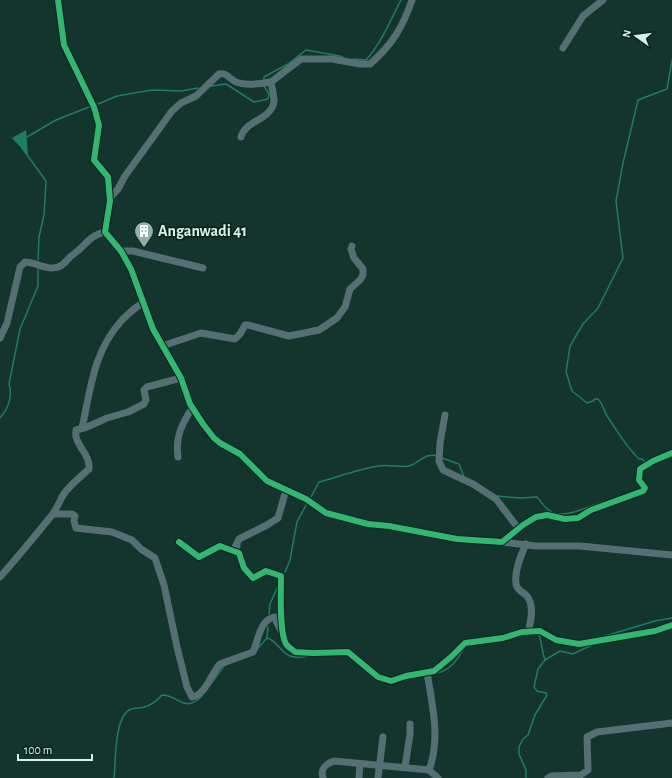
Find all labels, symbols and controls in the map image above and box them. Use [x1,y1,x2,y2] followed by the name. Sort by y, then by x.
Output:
[616,16,656,56] north arrow
[621,29,633,39] text: N
[133,220,155,248] building icon: Anganwadi 41
[158,223,247,239] place label: Anganwadi 41
[18,736,92,762] scale bar
[24,744,52,756] text: 100 m

